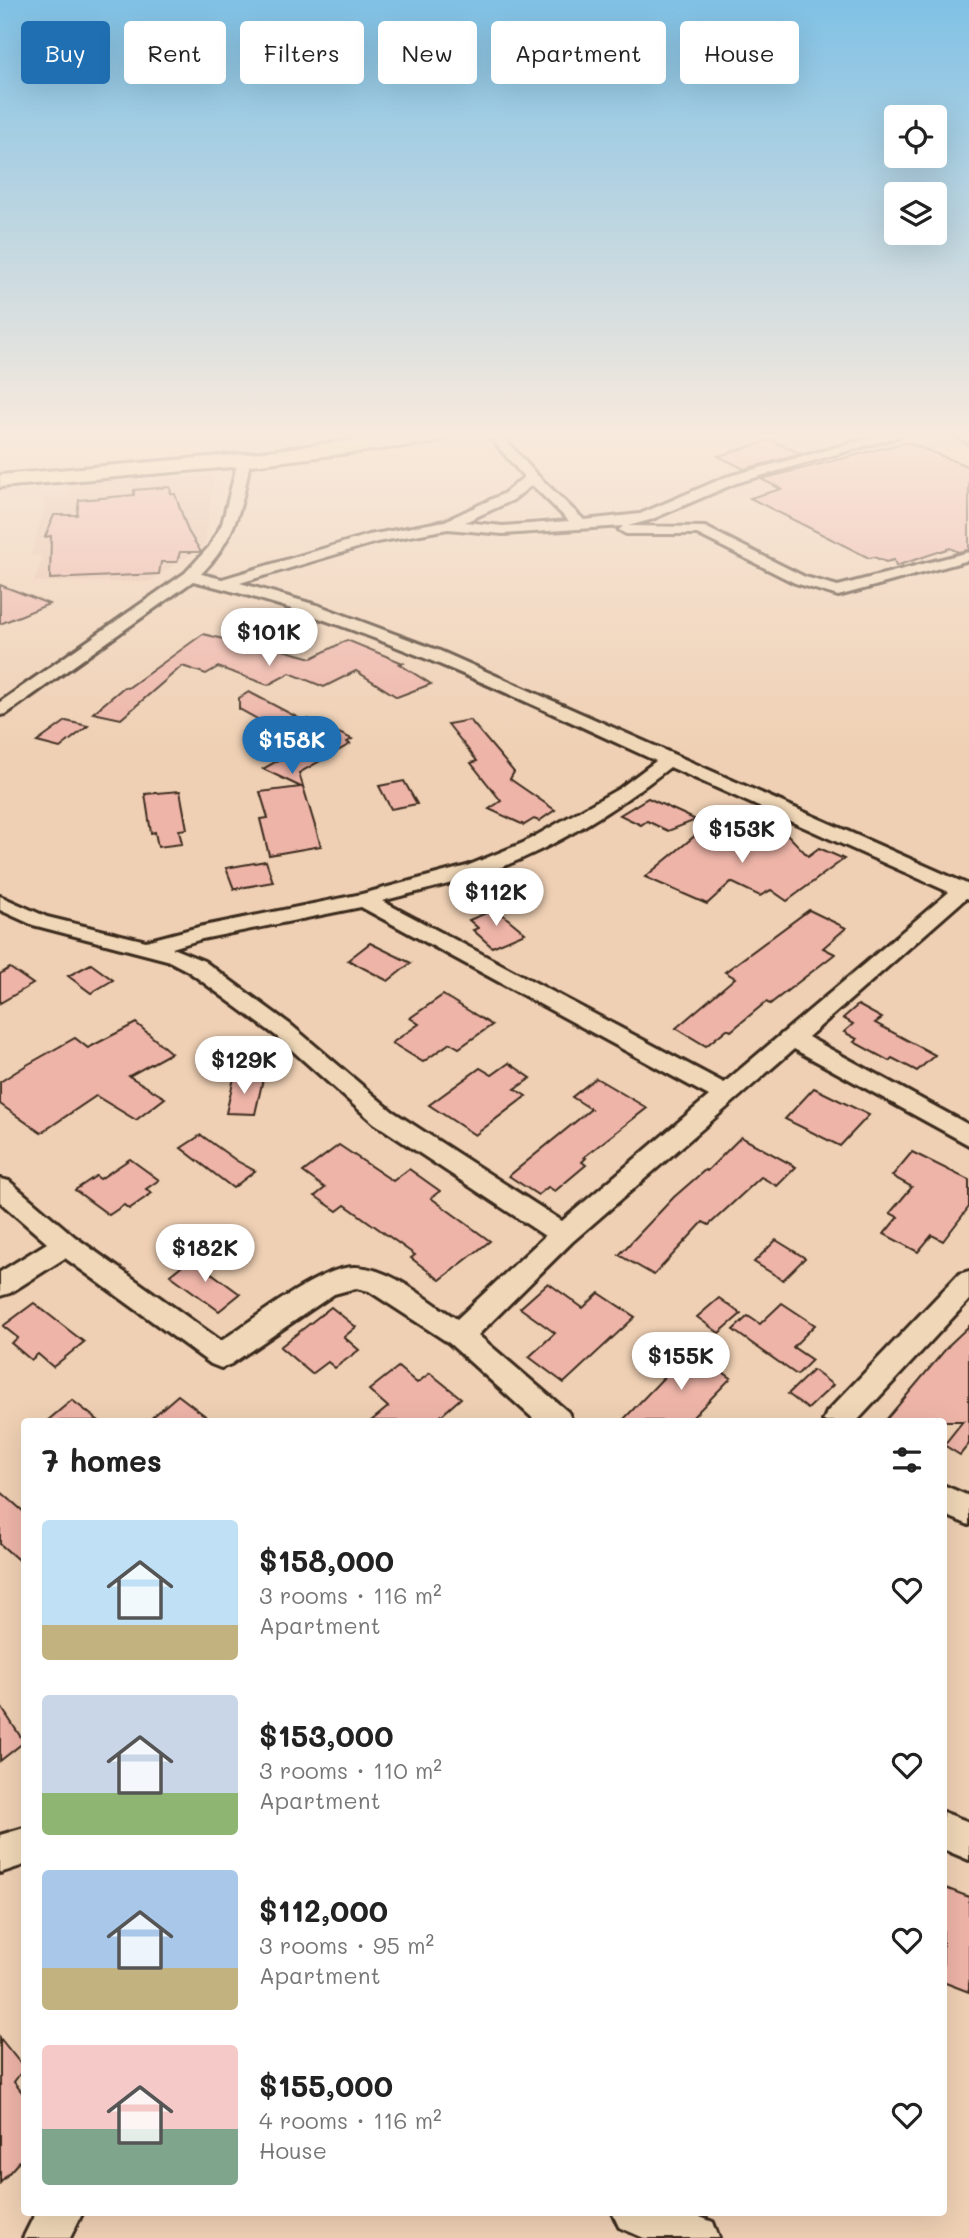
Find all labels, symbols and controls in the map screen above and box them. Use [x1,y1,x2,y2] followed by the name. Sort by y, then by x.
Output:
[21,21,110,84] chip: Buy
[124,21,226,84] chip: Rent
[240,21,364,84] chip: Filters
[378,21,477,84] chip: New
[491,21,666,84] chip: Apartment
[680,21,799,84] chip: House
[884,105,947,245] map controls
[884,105,947,168] button: locate
[884,182,947,245] button: layers
[220,608,318,668] pin: $101K
[237,616,301,646] text: $101K
[243,716,341,776] pin: $158K
[258,724,326,754] text: $158K
[693,806,791,865] pin: $153K
[709,813,775,843] text: $153K
[447,869,545,928] pin: $112K
[465,876,527,906] text: $112K
[195,1036,293,1096] pin: $129K
[211,1044,277,1074] text: $129K
[156,1224,254,1284] pin: $182K
[172,1232,238,1262] text: $182K
[632,1332,730,1392] pin: $155K
[648,1340,714,1370] text: $155K
[42,1440,162,1480] text: 7 homes
[888,1441,926,1479] icon: filters
[259,1540,394,1580] text: $158,000
[98,1548,182,1632] icon: home
[888,1571,926,1609] icon: heart
[259,1580,442,1610] text: 3 rooms · 116 m²
[259,1610,381,1640] text: Apartment
[259,1715,393,1755] text: $153,000
[98,1723,182,1807] icon: home
[888,1746,926,1784] icon: heart
[259,1755,442,1785] text: 3 rooms · 110 m²
[259,1785,381,1815] text: Apartment
[259,1890,388,1930] text: $112,000
[98,1898,182,1982] icon: home
[888,1921,926,1959] icon: heart
[259,1930,434,1960] text: 3 rooms · 95 m²
[259,1960,381,1990] text: Apartment
[259,2065,393,2105] text: $155,000
[98,2073,182,2157] icon: home
[888,2096,926,2134] icon: heart
[259,2105,442,2135] text: 4 rooms · 116 m²
[259,2135,327,2165] text: House

